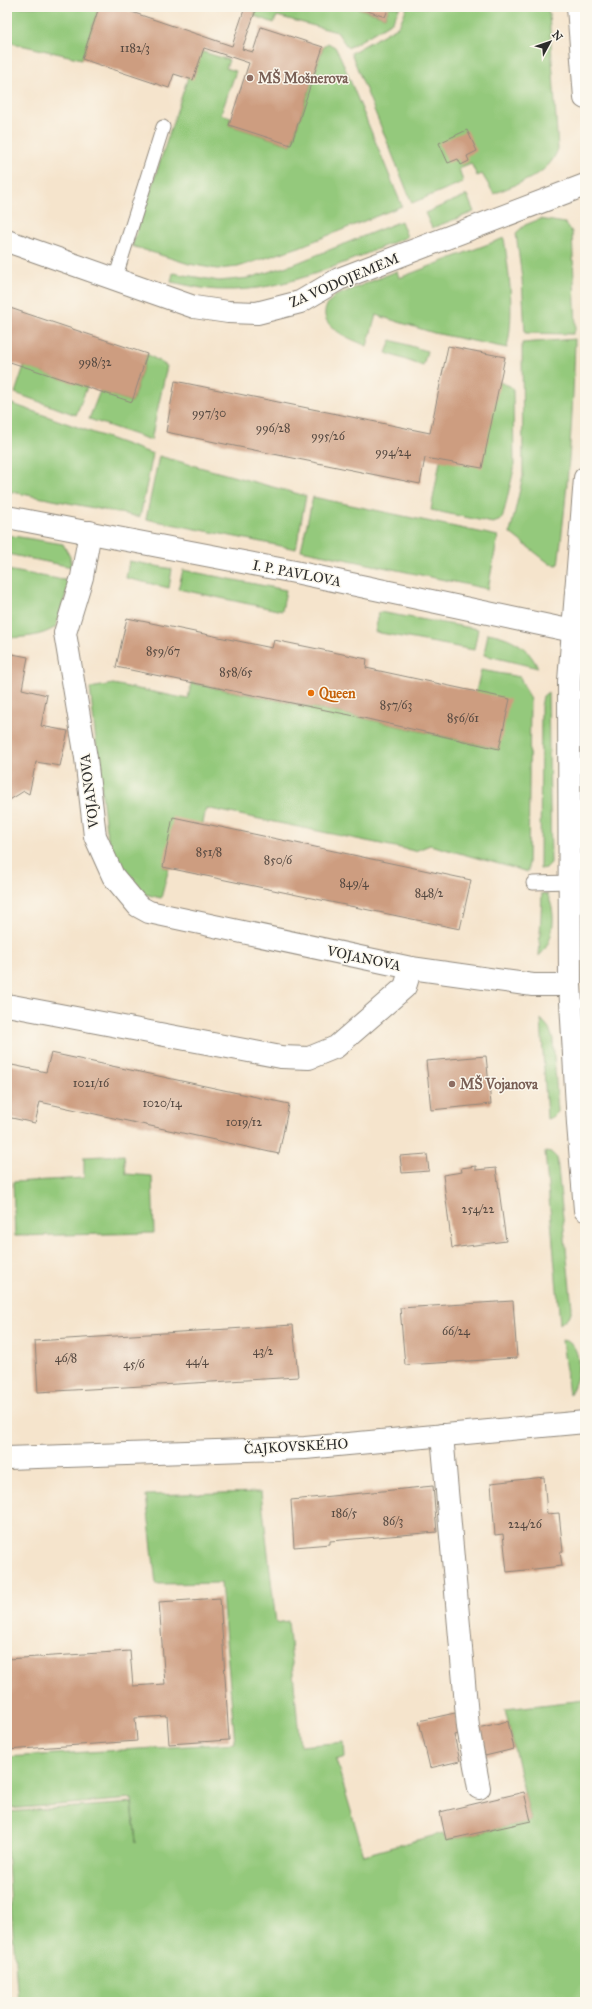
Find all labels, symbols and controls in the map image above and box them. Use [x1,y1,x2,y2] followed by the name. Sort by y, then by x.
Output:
[530,22,570,62] north arrow
[549,28,566,44] text: N
[120,41,150,55] house number: 1182/3
[258,68,349,87] place label: MŠ Mošnerova
[245,73,255,83] marker: MŠ Mošnerova
[287,250,402,312] street label: ZA VODOJEMEM
[78,355,112,369] house number: 998/32
[192,406,226,420] house number: 997/30
[256,421,290,435] house number: 996/28
[311,429,346,443] house number: 995/26
[375,445,411,459] house number: 994/24
[251,557,343,591] street label: I. P. PAVLOVA
[146,644,180,658] house number: 859/67
[219,665,253,679] house number: 858/65
[319,685,356,703] place label: Queen
[306,688,316,698] marker: Queen
[380,698,412,712] house number: 857/63
[447,711,479,725] house number: 856/61
[76,752,104,830] street label: VOJANOVA
[196,845,222,859] house number: 851/8
[264,853,293,867] house number: 850/6
[339,876,369,890] house number: 849/4
[415,886,443,900] house number: 848/2
[324,942,403,976] street label: VOJANOVA
[460,1074,539,1094] place label: MŠ Vojanova
[73,1076,110,1090] house number: 1021/16
[447,1079,457,1089] marker: MŠ Vojanova
[142,1096,182,1110] house number: 1020/14
[226,1115,262,1129] house number: 1019/12
[462,1202,494,1216] house number: 254/22
[442,1324,470,1338] house number: 66/24
[253,1344,273,1358] house number: 43/2
[55,1351,77,1365] house number: 46/8
[186,1354,209,1368] house number: 44/4
[123,1357,146,1371] house number: 45/6
[243,1433,349,1459] street label: ČAJKOVSKÉHO
[331,1506,357,1520] house number: 186/5
[383,1514,403,1528] house number: 86/3
[508,1517,543,1531] house number: 224/26

